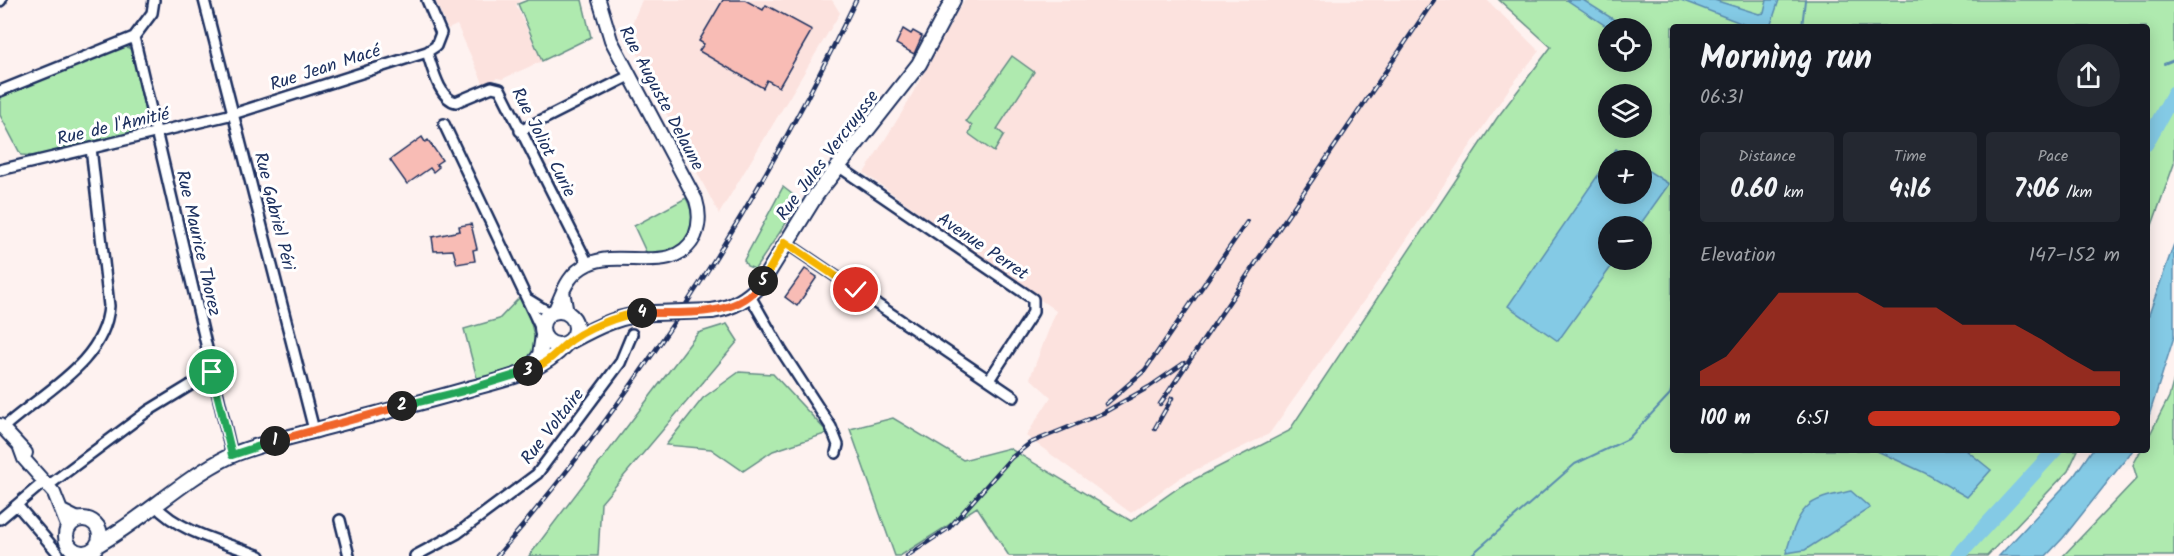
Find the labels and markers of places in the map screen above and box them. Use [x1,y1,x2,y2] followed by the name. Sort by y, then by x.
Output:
[830,264,881,315] pin
[748,266,778,296] pin: 5
[627,298,657,328] pin: 4
[186,346,237,397] pin
[513,356,543,386] pin: 3
[387,391,417,421] pin: 2
[260,426,290,456] pin: 1

